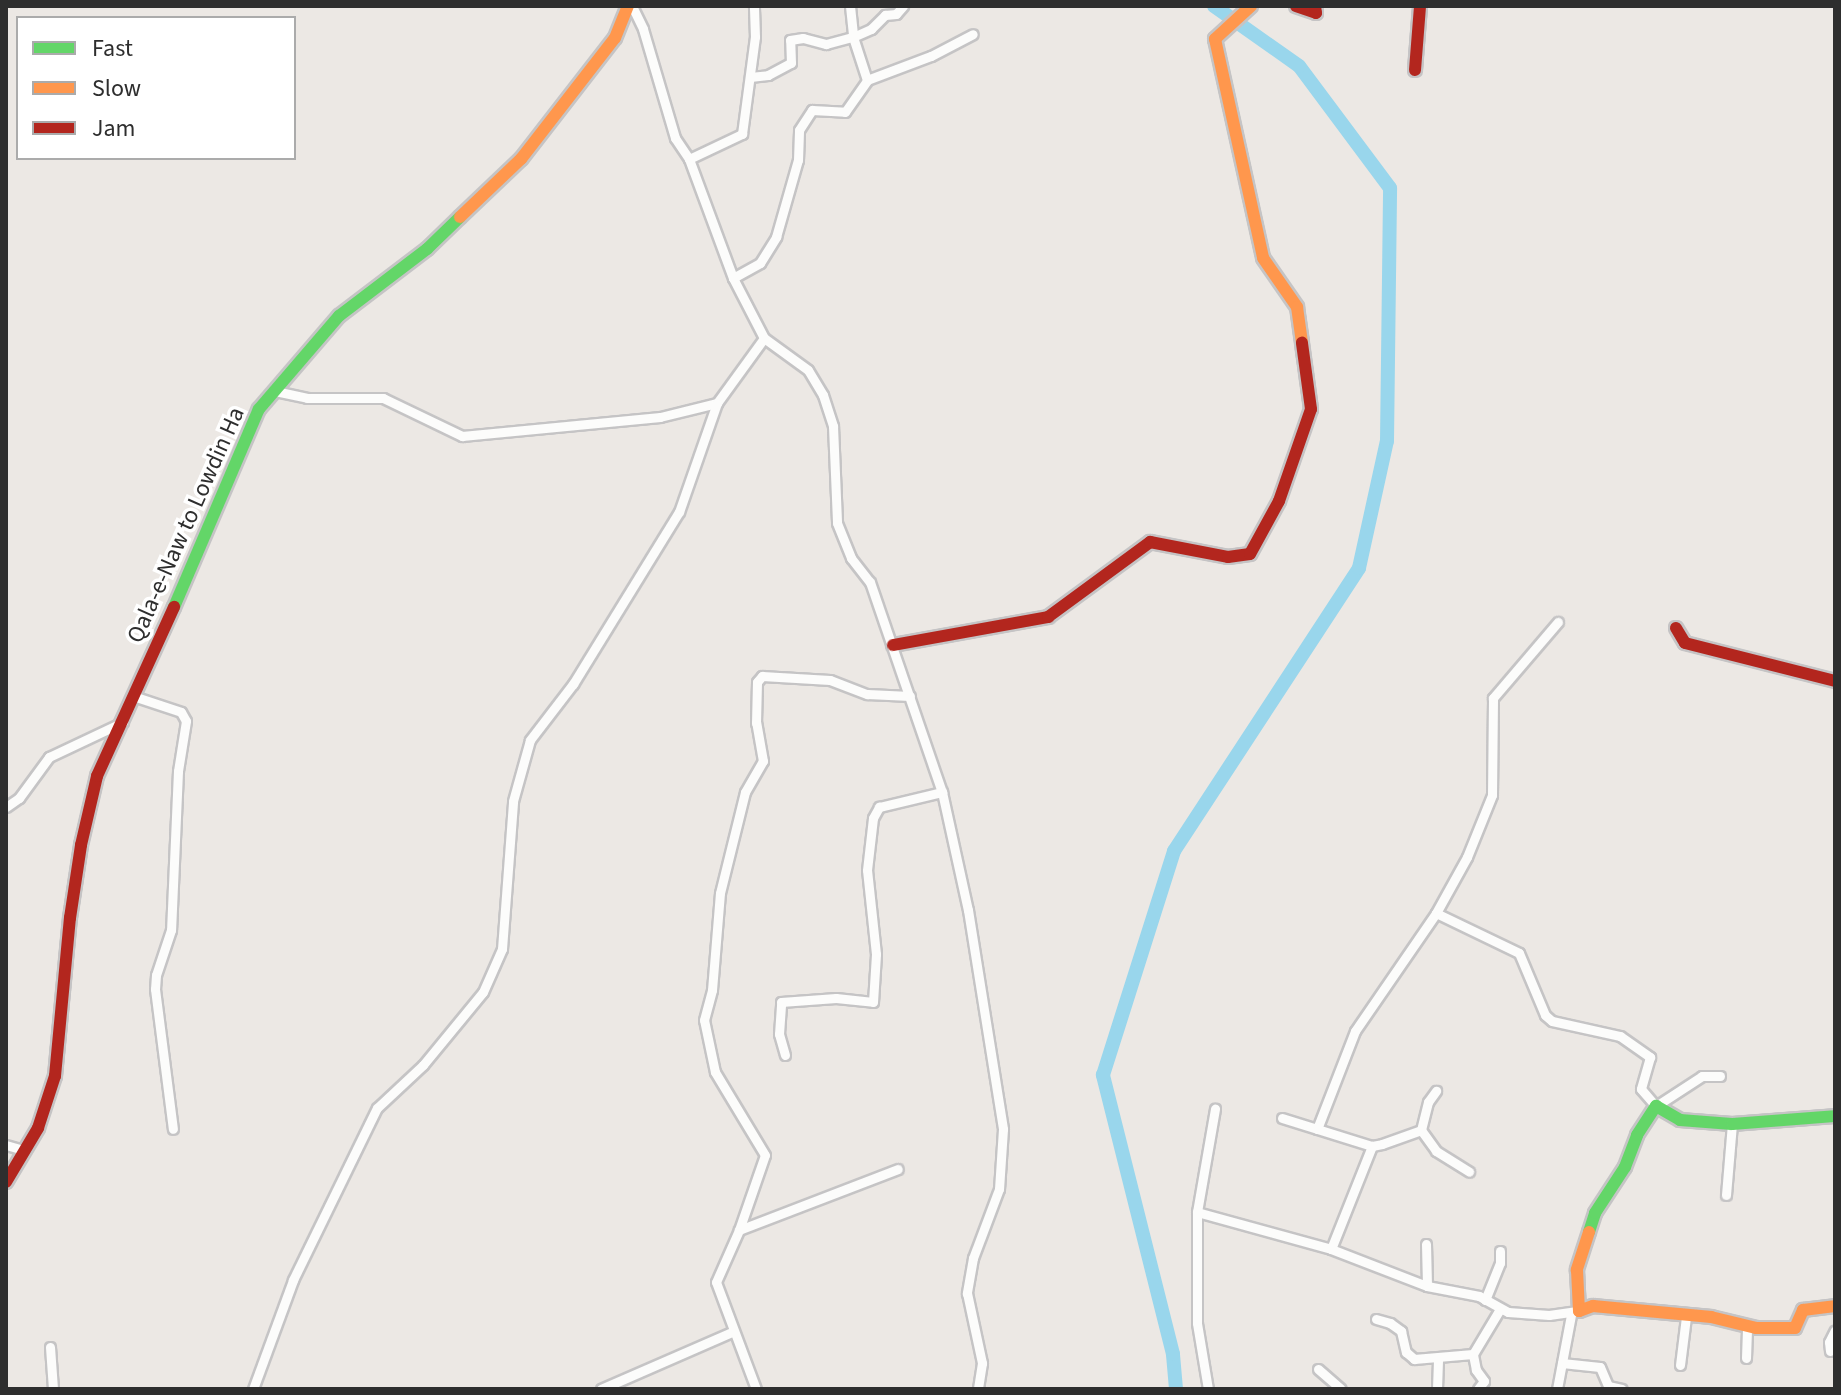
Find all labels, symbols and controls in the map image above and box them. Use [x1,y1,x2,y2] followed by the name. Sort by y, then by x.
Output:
[16,16,296,160] legend
[92,31,133,66] text: Fast
[92,71,141,106] text: Slow
[92,111,136,146] text: Jam
[121,403,251,647] street label: Qala-e-Naw to Lowdin Ha

